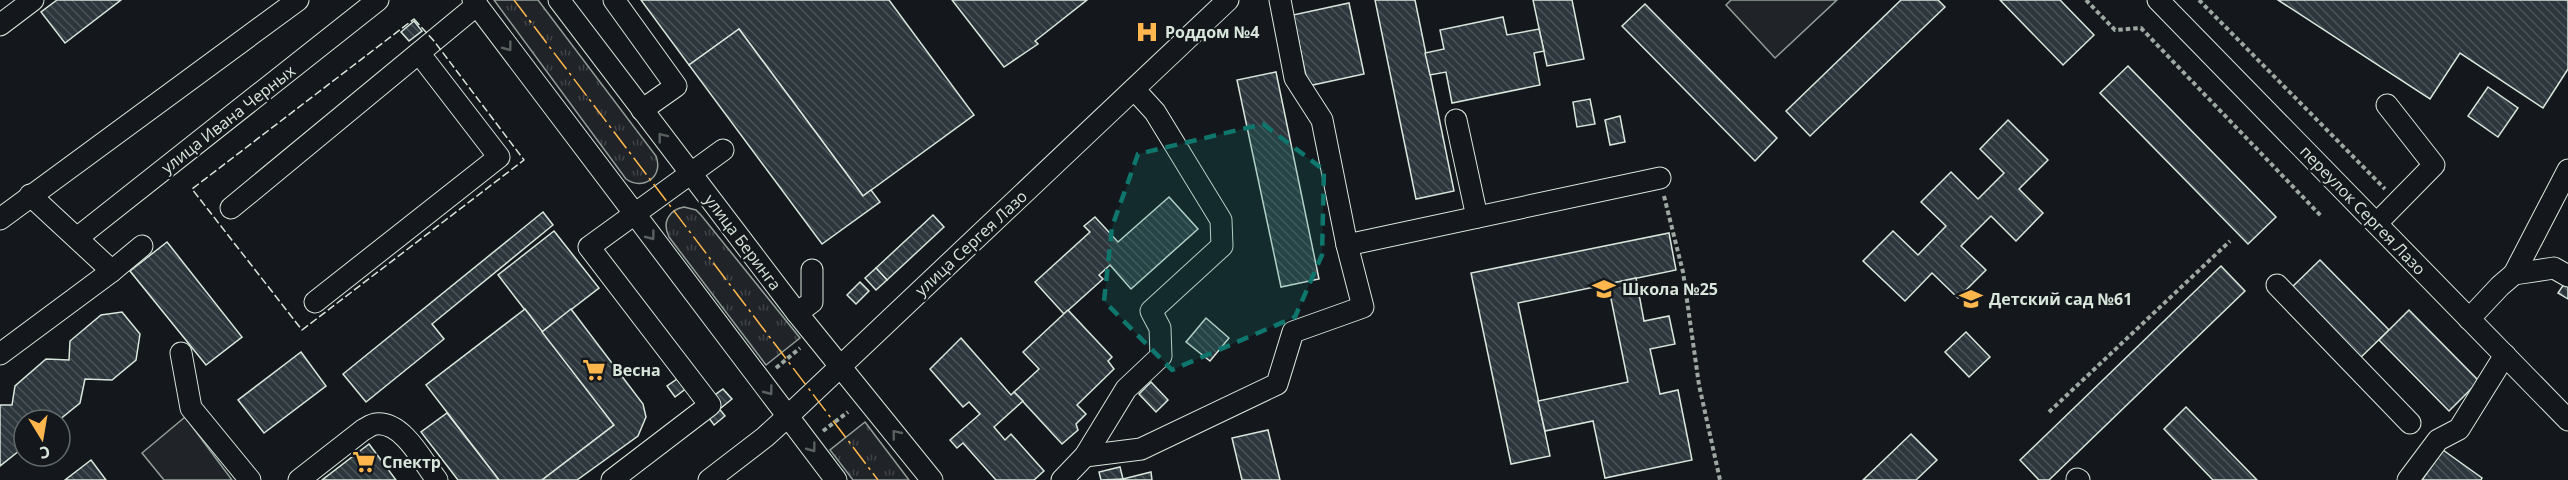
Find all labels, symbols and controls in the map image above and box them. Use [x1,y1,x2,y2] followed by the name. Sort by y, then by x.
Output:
[1134,19,1160,45] hospital icon: Роддом №4
[1165,21,1259,43] place label: Роддом №4
[501,40,512,51] one-way arrow
[156,59,300,178] street label: улица Ивана Черных
[659,133,670,144] one-way arrow
[2295,140,2431,280] street label: переулок Сергея Лазо
[910,185,1032,301] street label: улица Сергея Лазо
[700,189,786,295] street label: улица Беринга
[644,229,655,240] one-way arrow
[1591,276,1617,302] school or university icon: Школа №25
[1622,278,1718,300] place label: Школа №25
[1958,286,1984,312] school or university icon: Детский сад №61
[1989,288,2132,310] place label: Детский сад №61
[581,357,607,383] supermarket icon: Весна
[612,359,661,381] place label: Весна
[761,385,772,396] one-way arrow
[12,408,72,468] north arrow
[892,430,903,441] one-way arrow
[38,441,52,464] text: С
[804,442,815,453] one-way arrow
[351,449,377,475] supermarket icon: Спектр
[382,451,441,473] place label: Спектр

